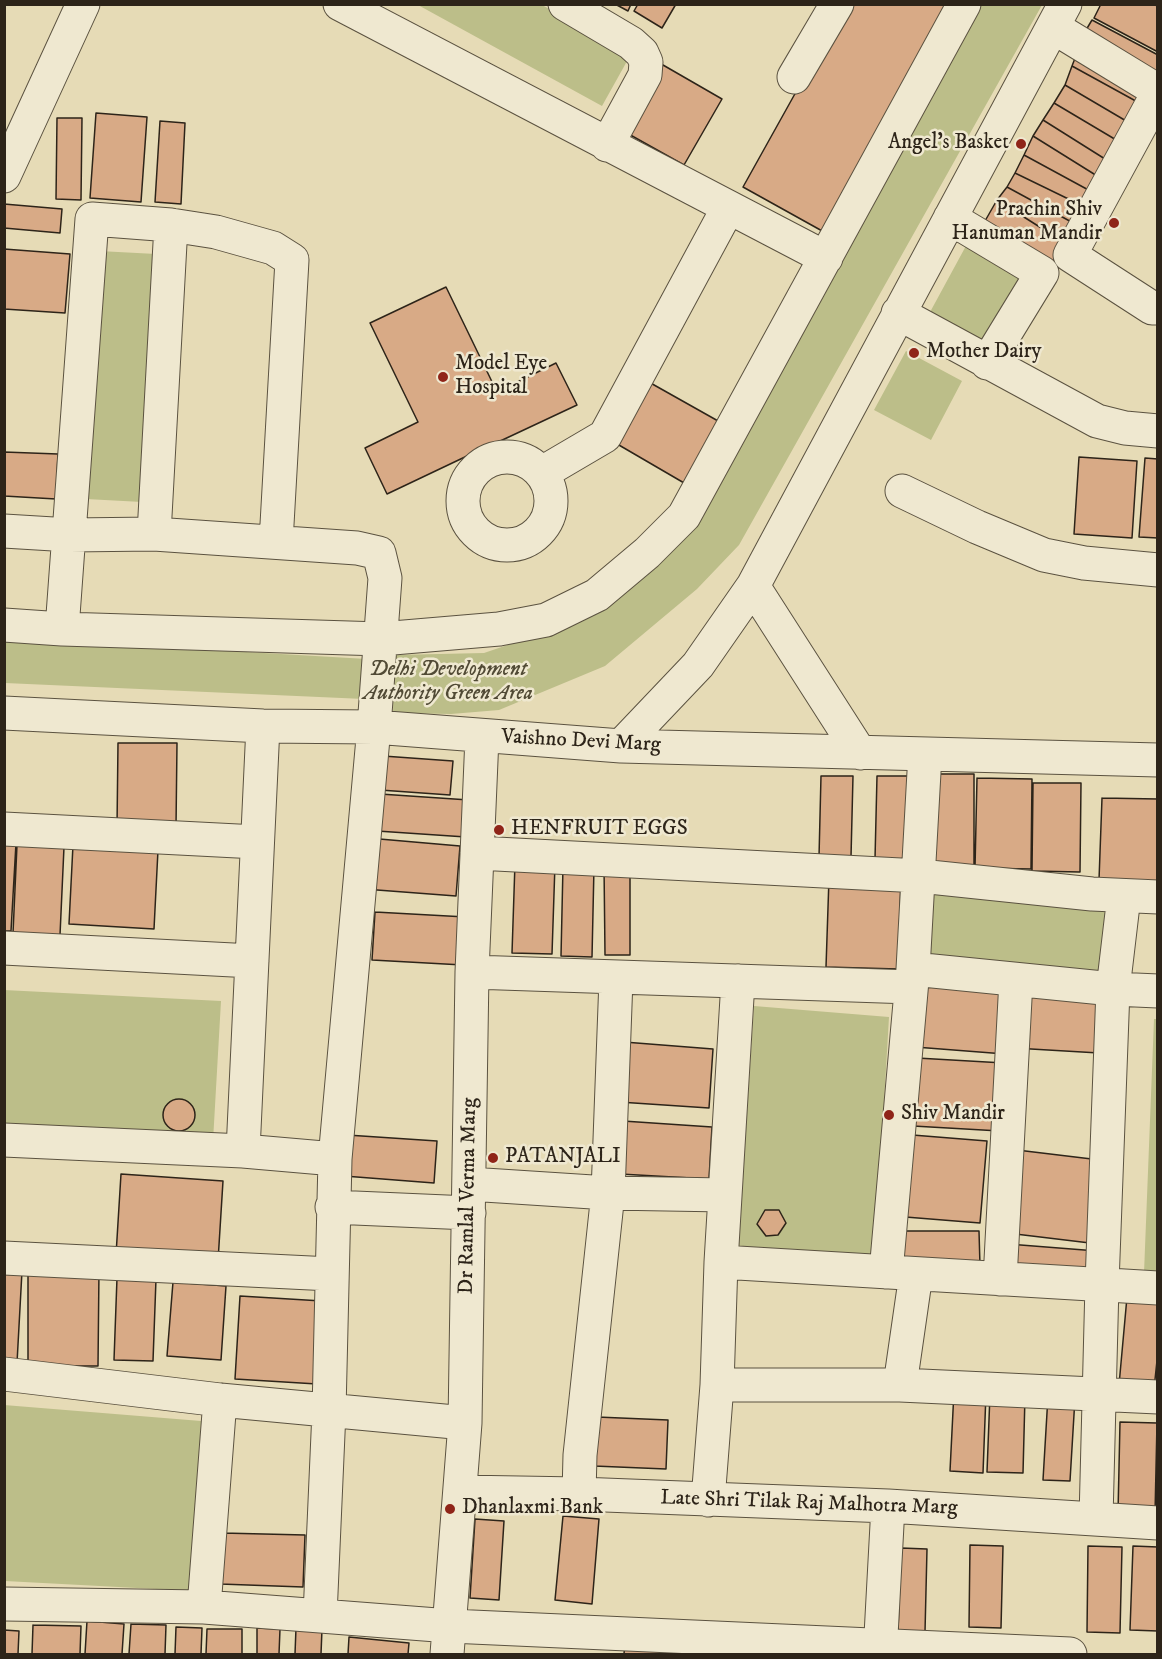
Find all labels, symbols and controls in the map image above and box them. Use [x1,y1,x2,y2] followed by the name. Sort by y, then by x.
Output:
[888,131,1009,157] place label: Angel's Basket
[1014,137,1028,151] marker: Angel's Basket
[952,198,1102,248] place label: Prachin Shiv Hanuman Mandir
[1107,216,1121,230] marker: Prachin Shiv Hanuman Mandir
[926,340,1042,366] place label: Mother Dairy
[907,346,921,360] marker: Mother Dairy
[455,352,547,402] place label: Model Eye Hospital
[436,370,450,384] marker: Model Eye Hospital
[363,658,533,708] park label: Delhi Development Authority Green Area
[501,725,661,759] street label: Vaishno Devi Marg
[511,817,688,843] place label: HENFRUIT EGGS
[492,823,506,837] marker: HENFRUIT EGGS
[455,1097,483,1295] street label: Dr Ramlal Verma Marg
[901,1102,1005,1128] place label: Shiv Mandir
[882,1108,896,1122] marker: Shiv Mandir
[505,1145,621,1171] place label: PATANJALI
[486,1151,500,1165] marker: PATANJALI
[660,1486,958,1522] street label: Late Shri Tilak Raj Malhotra Marg
[462,1496,603,1522] place label: Dhanlaxmi Bank
[443,1502,457,1516] marker: Dhanlaxmi Bank

